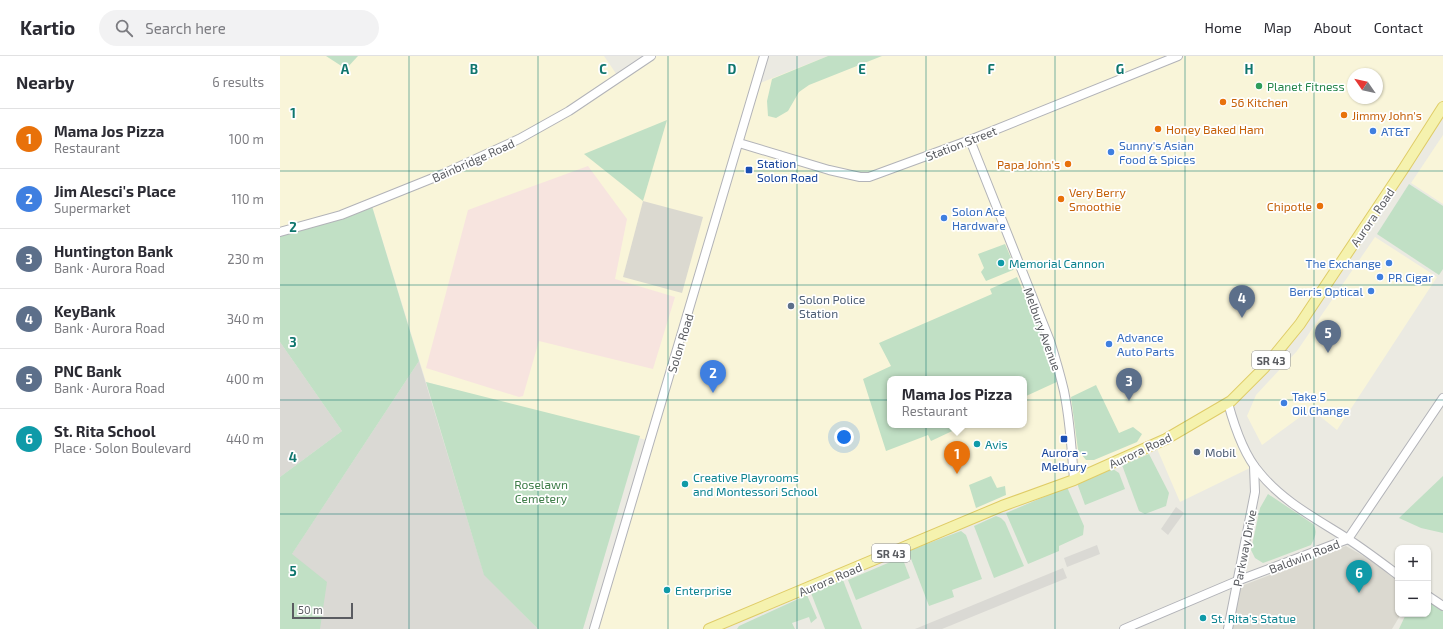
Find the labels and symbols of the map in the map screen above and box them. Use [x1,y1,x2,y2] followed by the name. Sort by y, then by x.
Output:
[341,61,350,77] text: A
[470,61,478,77] text: B
[599,61,607,77] text: C
[728,61,737,77] text: D
[858,61,866,77] text: E
[987,61,995,77] text: F
[1116,61,1124,77] text: G
[1245,61,1254,77] text: H
[1347,68,1383,104] north arrow
[1267,79,1345,93] place label: Planet Fitness
[1254,81,1264,91] marker: Planet Fitness
[1231,95,1288,109] place label: 56 Kitchen
[1218,97,1228,107] marker: 56 Kitchen
[290,105,296,121] text: 1
[1352,108,1422,122] place label: Jimmy John's
[1339,110,1349,120] marker: Jimmy John's
[1166,122,1264,136] place label: Honey Baked Ham
[923,123,999,163] street label: Station Street
[1153,124,1163,134] marker: Honey Baked Ham
[1381,124,1410,138] place label: AT&T
[1368,126,1378,136] marker: AT&T
[430,136,516,184] street label: Bainbridge Road
[1119,138,1195,166] place label: Sunny's Asian Food & Spices
[1106,147,1116,157] marker: Sunny's Asian Food & Spices
[757,156,818,184] place label: Station Solon Road
[997,157,1060,171] place label: Papa John's
[1063,159,1073,169] marker: Papa John's
[744,165,754,175] marker: Station Solon Road
[1069,185,1126,213] place label: Very Berry Smoothie
[1347,185,1397,249] street label: Aurora Road
[1056,194,1066,204] marker: Very Berry Smoothie
[1267,199,1312,213] place label: Chipotle
[1315,201,1325,211] marker: Chipotle
[952,204,1006,232] place label: Solon Ace Hardware
[939,213,949,223] marker: Solon Ace Hardware
[289,219,297,235] text: 2
[1009,256,1105,270] place label: Memorial Cannon
[1306,256,1381,270] place label: The Exchange
[996,258,1006,268] marker: Memorial Cannon
[1384,258,1394,268] marker: The Exchange
[1388,270,1433,284] place label: PR Cigar
[1375,272,1385,282] marker: PR Cigar
[1289,284,1363,298] place label: Berris Optical
[1021,285,1065,373] street label: Melbury Avenue
[1229,285,1255,318] pin: 4
[1366,286,1376,296] marker: Berris Optical
[799,292,865,320] place label: Solon Police Station
[786,301,796,311] marker: Solon Police Station
[664,312,696,374] street label: Solon Road
[1315,320,1341,353] pin: 5
[1117,330,1174,358] place label: Advance Auto Parts
[289,334,297,350] text: 3
[1104,339,1114,349] marker: Advance Auto Parts
[1252,351,1290,369] road number: SR 43
[700,360,726,393] pin: 2
[1116,368,1142,401] pin: 3
[1292,389,1349,417] place label: Take 5 Oil Change
[1279,398,1289,408] marker: Take 5 Oil Change
[834,427,854,447] your location
[1106,429,1174,471] street label: Aurora Road
[1059,434,1069,444] marker: Aurora - Melbury
[985,437,1008,451] place label: Avis
[972,439,982,449] marker: Avis
[944,441,970,474] pin: 1
[1041,445,1087,473] place label: Aurora - Melbury
[1205,445,1236,459] place label: Mobil
[1192,447,1202,457] marker: Mobil
[289,449,297,465] text: 4
[693,470,818,498] place label: Creative Playrooms and Montessori School
[514,477,568,505] park label: Roselawn Cemetery
[680,479,690,489] marker: Creative Playrooms and Montessori School
[1230,508,1258,588] street label: Parkway Drive
[1267,536,1341,576] street label: Baldwin Road
[872,544,910,562] road number: SR 43
[796,559,864,599] street label: Aurora Road
[1346,560,1372,593] pin: 6
[289,563,297,579] text: 5
[675,583,732,597] place label: Enterprise
[662,585,672,595] marker: Enterprise
[292,601,353,620] scale bar
[1211,611,1296,625] place label: St. Rita's Statue
[1198,613,1208,623] marker: St. Rita's Statue

